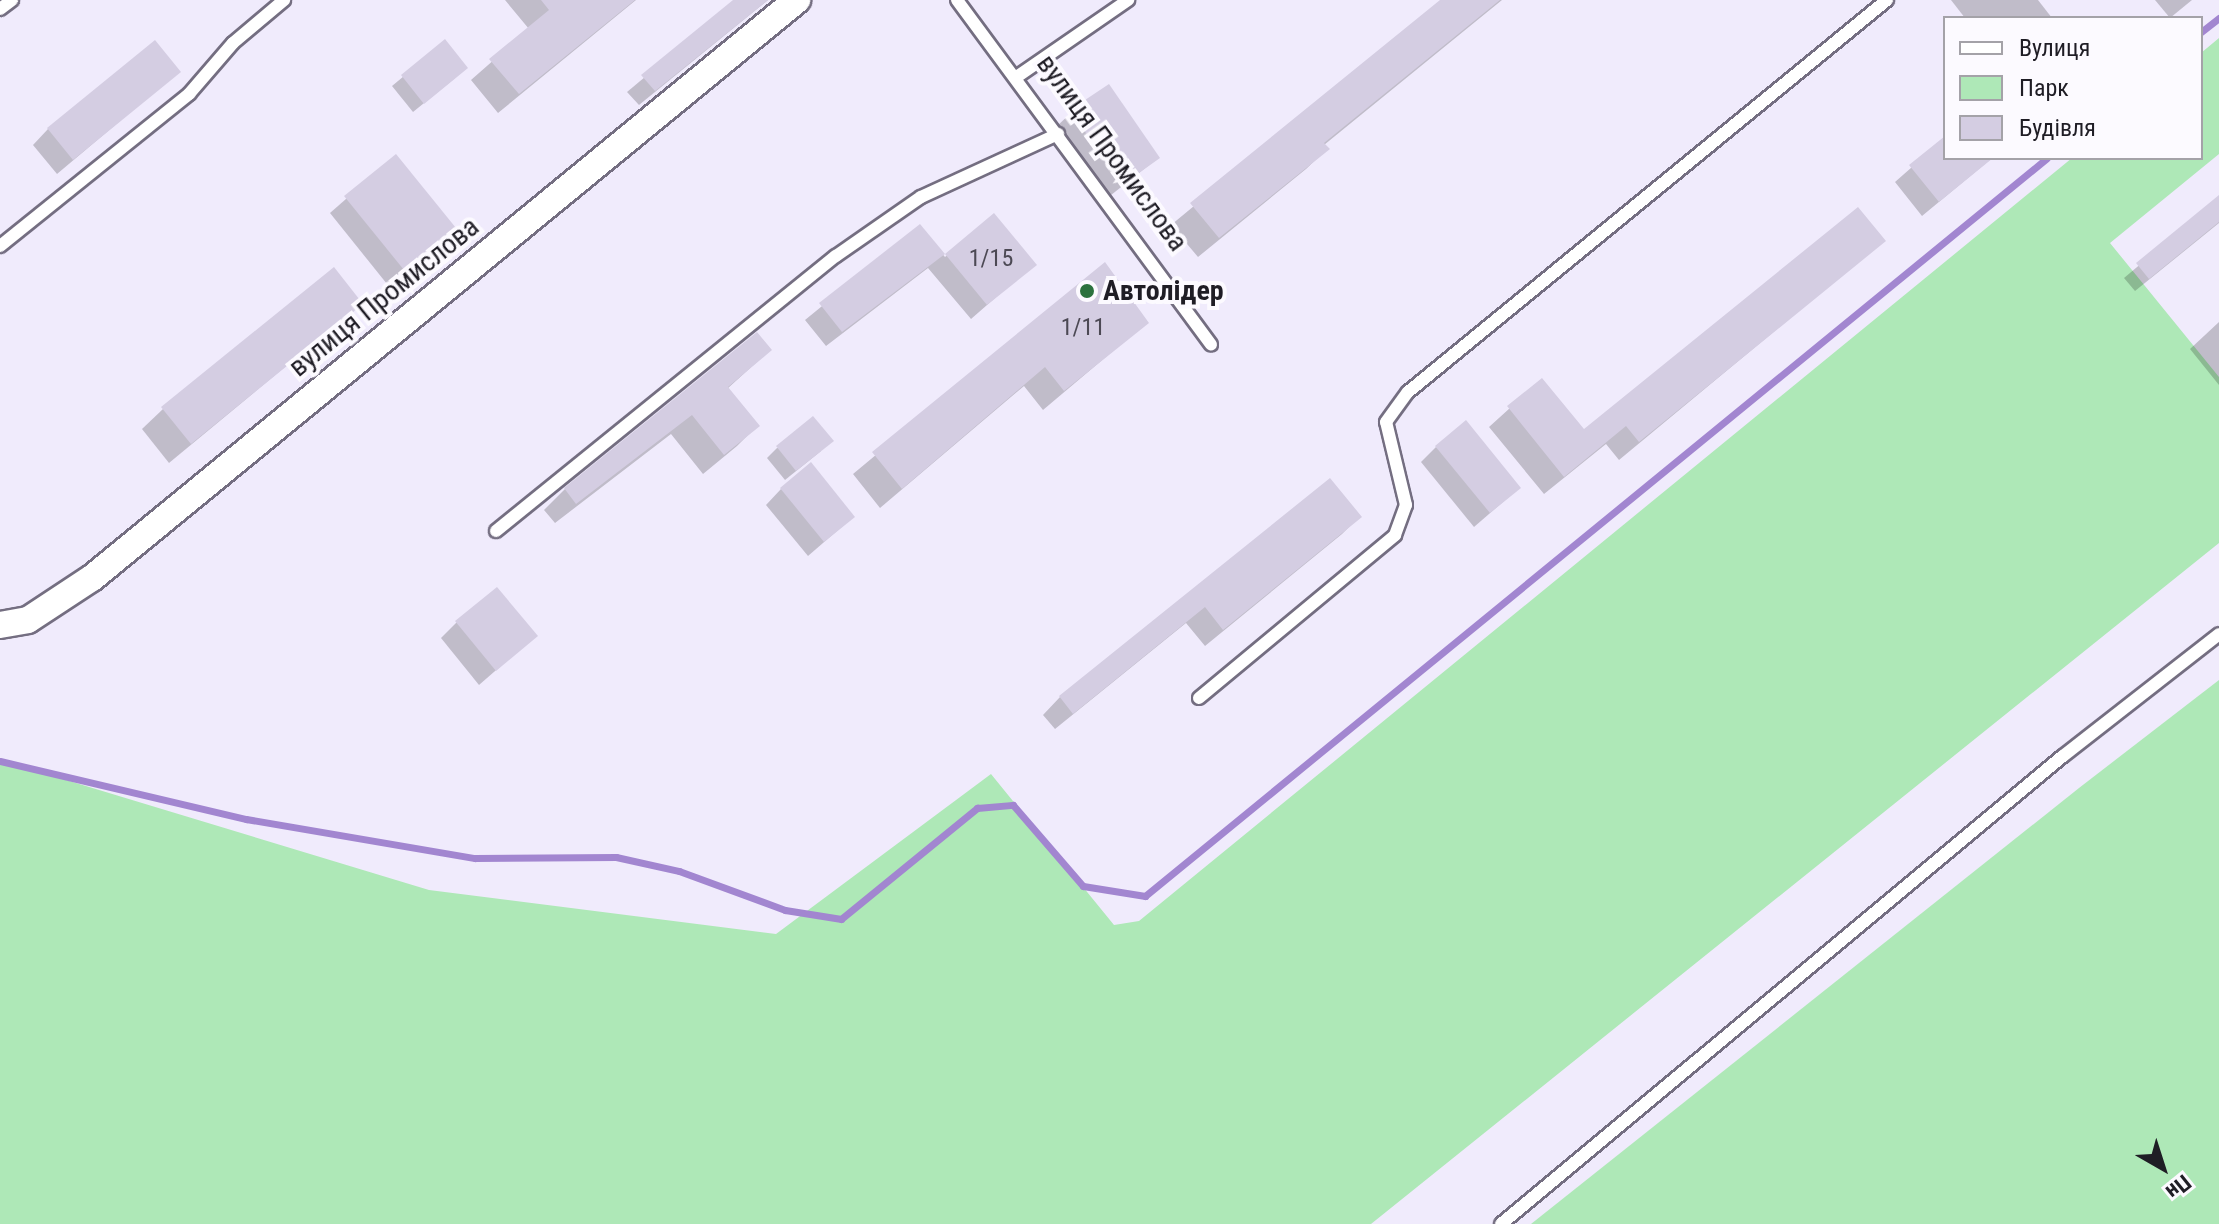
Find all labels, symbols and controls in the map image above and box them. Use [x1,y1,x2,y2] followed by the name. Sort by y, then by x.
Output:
[1943,16,2203,160] legend
[2019,34,2090,62] text: Вулиця
[1029,48,1195,258] street label: вулиця Промислова
[2019,74,2069,102] text: Парк
[2019,114,2096,142] text: Будівля
[282,210,486,384] street label: вулиця Промислова
[969,245,1013,273] house number: 1/15
[1103,274,1224,308] place label: Автолідер
[1078,282,1096,300] marker: Автолідер
[1061,314,1105,342] house number: 1/11
[2123,1128,2203,1208] north arrow
[2161,1170,2196,1204] text: Пн

